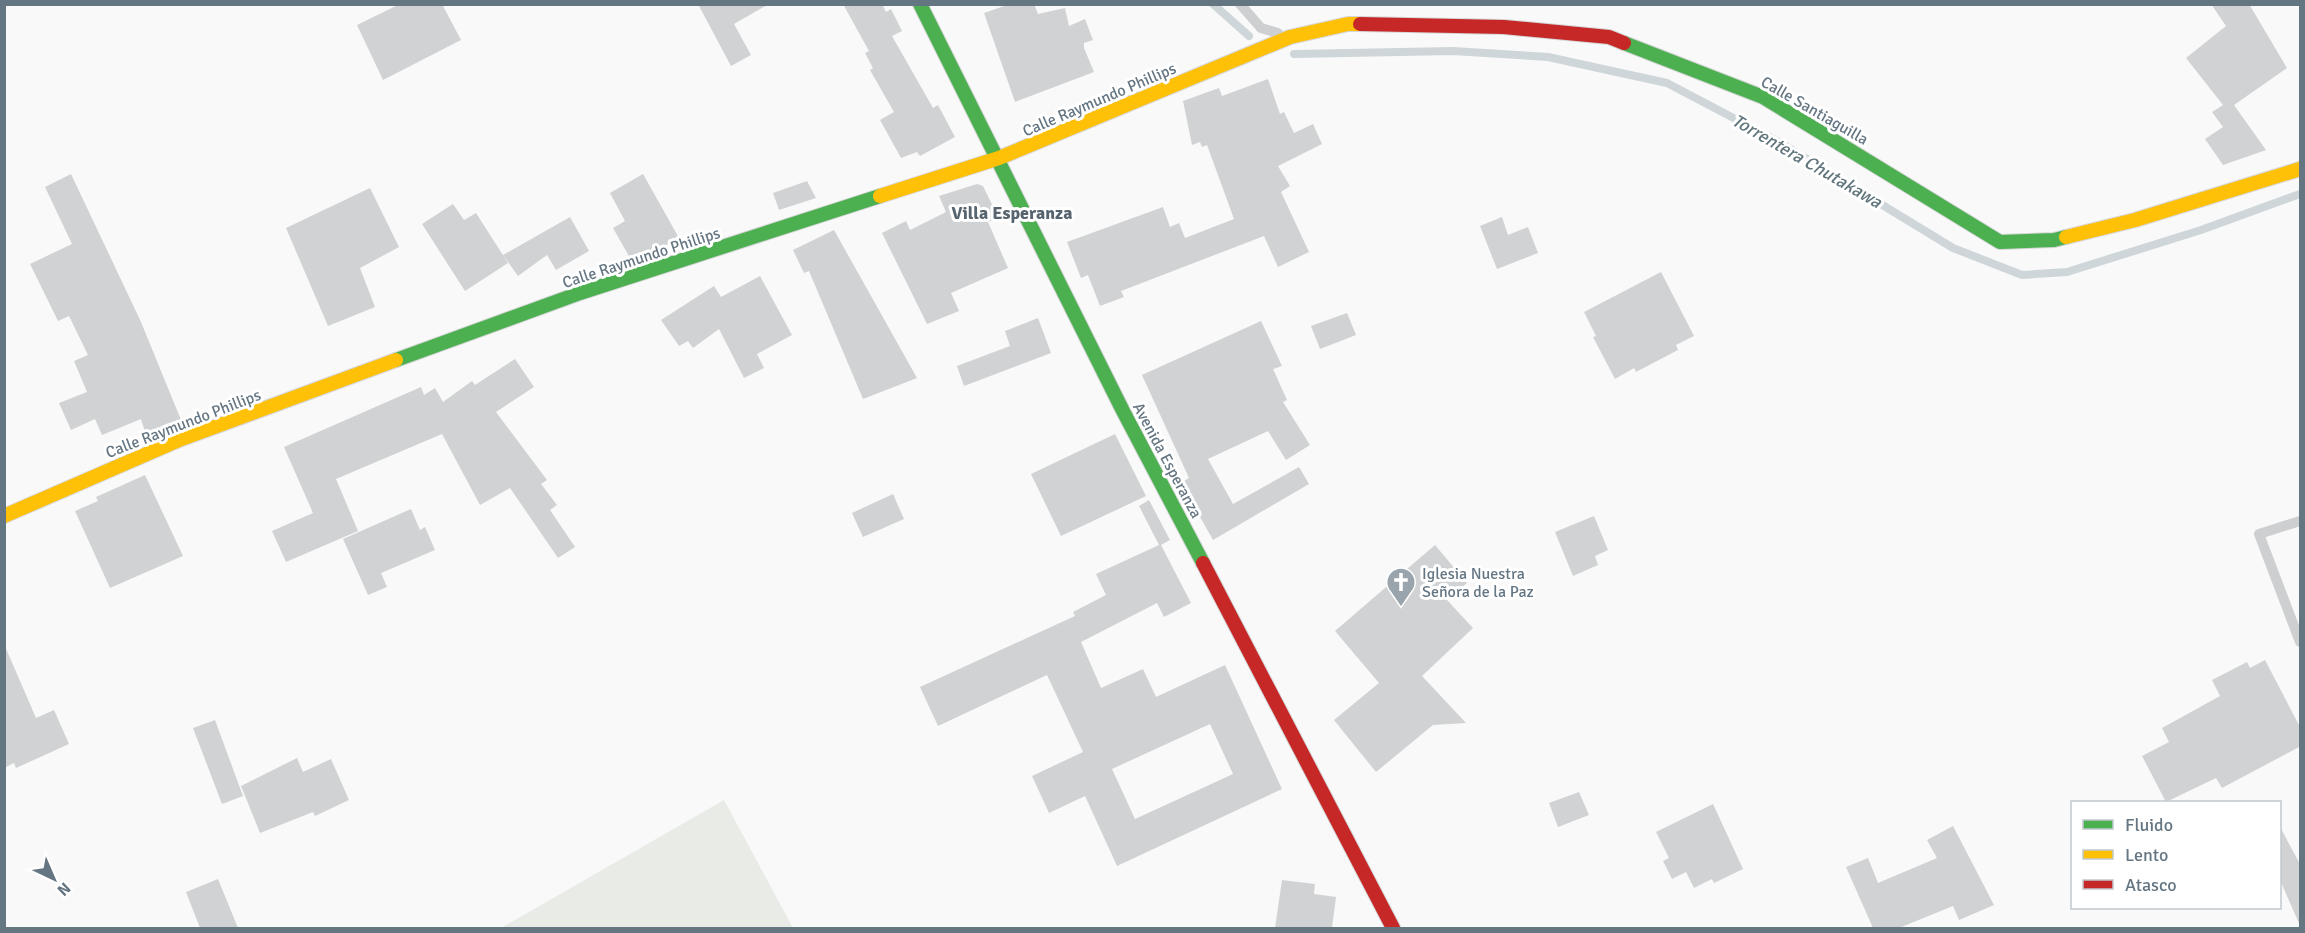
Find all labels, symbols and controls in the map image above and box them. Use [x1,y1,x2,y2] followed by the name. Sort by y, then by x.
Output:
[1020,59,1179,141] street label: Calle Raymundo Phillips
[1757,72,1872,150] street label: Calle Santiaguilla
[1728,109,1886,213] water label: Torrentera Chutakawa
[952,202,1072,224] district label: Villa Esperanza
[560,223,723,293] street label: Calle Raymundo Phillips
[103,385,264,463] street label: Calle Raymundo Phillips
[1128,399,1206,522] street label: Avenida Esperanza
[1422,564,1534,602] place label: Iglesia Nuestra Señora de la Paz
[1385,566,1417,608] church icon: Iglesia Nuestra Señora de la Paz
[2071,801,2281,909] legend
[2125,814,2173,836] text: Fluido
[2125,844,2168,866] text: Lento
[24,849,84,909] north arrow
[2125,874,2177,896] text: Atasco
[53,878,75,900] text: N

